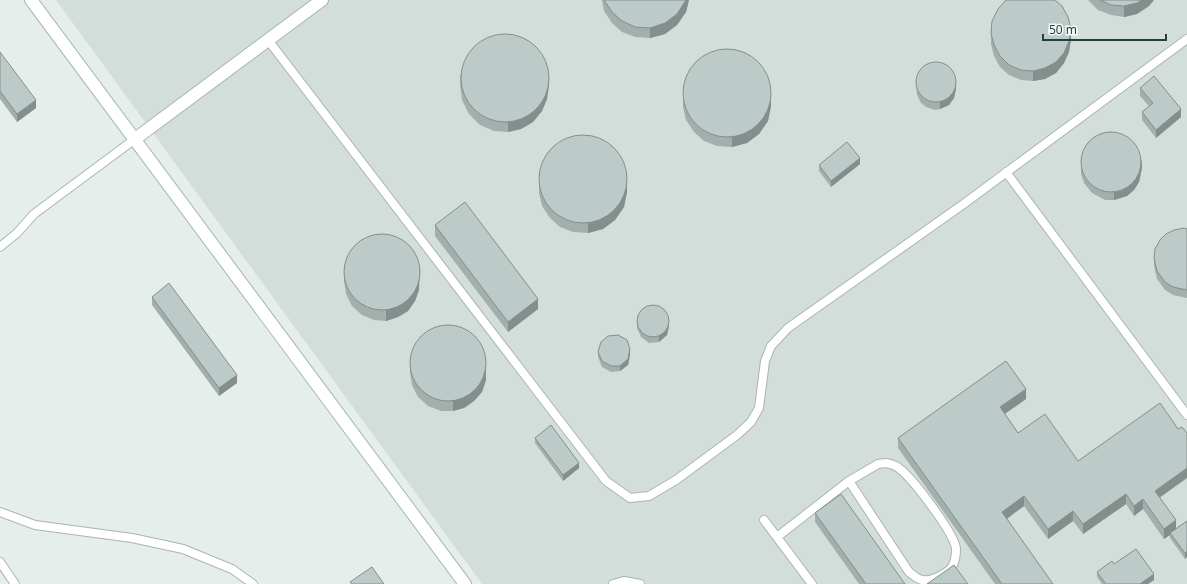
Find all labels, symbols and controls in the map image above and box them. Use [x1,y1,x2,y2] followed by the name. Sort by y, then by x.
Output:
[1043,16,1166,42] scale bar
[1049,21,1077,38] text: 50 m

